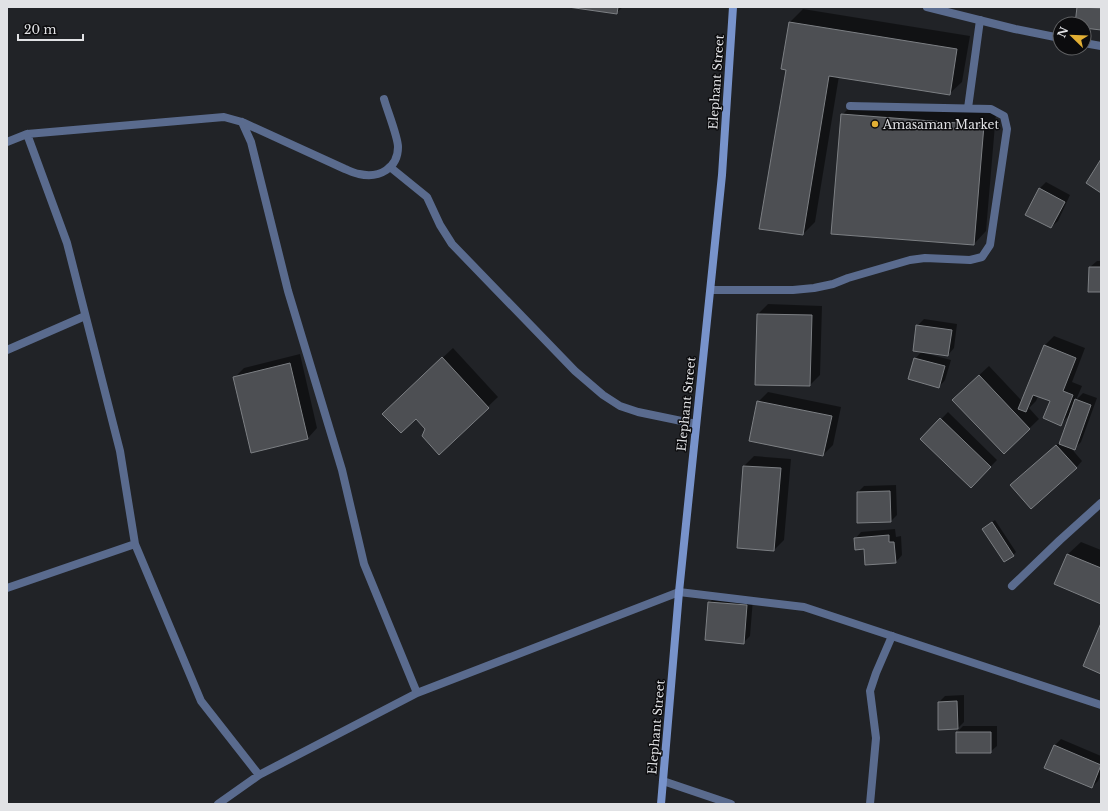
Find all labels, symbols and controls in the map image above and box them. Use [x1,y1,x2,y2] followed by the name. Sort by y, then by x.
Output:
[18,16,83,42] scale bar
[1052,16,1092,56] north arrow
[24,22,56,37] text: 20 m
[1054,24,1072,40] text: N
[705,34,727,130] street label: Elephant Street
[882,117,999,132] place label: Amasaman Market
[870,119,880,129] marker: Amasaman Market
[674,356,698,452] street label: Elephant Street
[644,679,668,775] street label: Elephant Street

